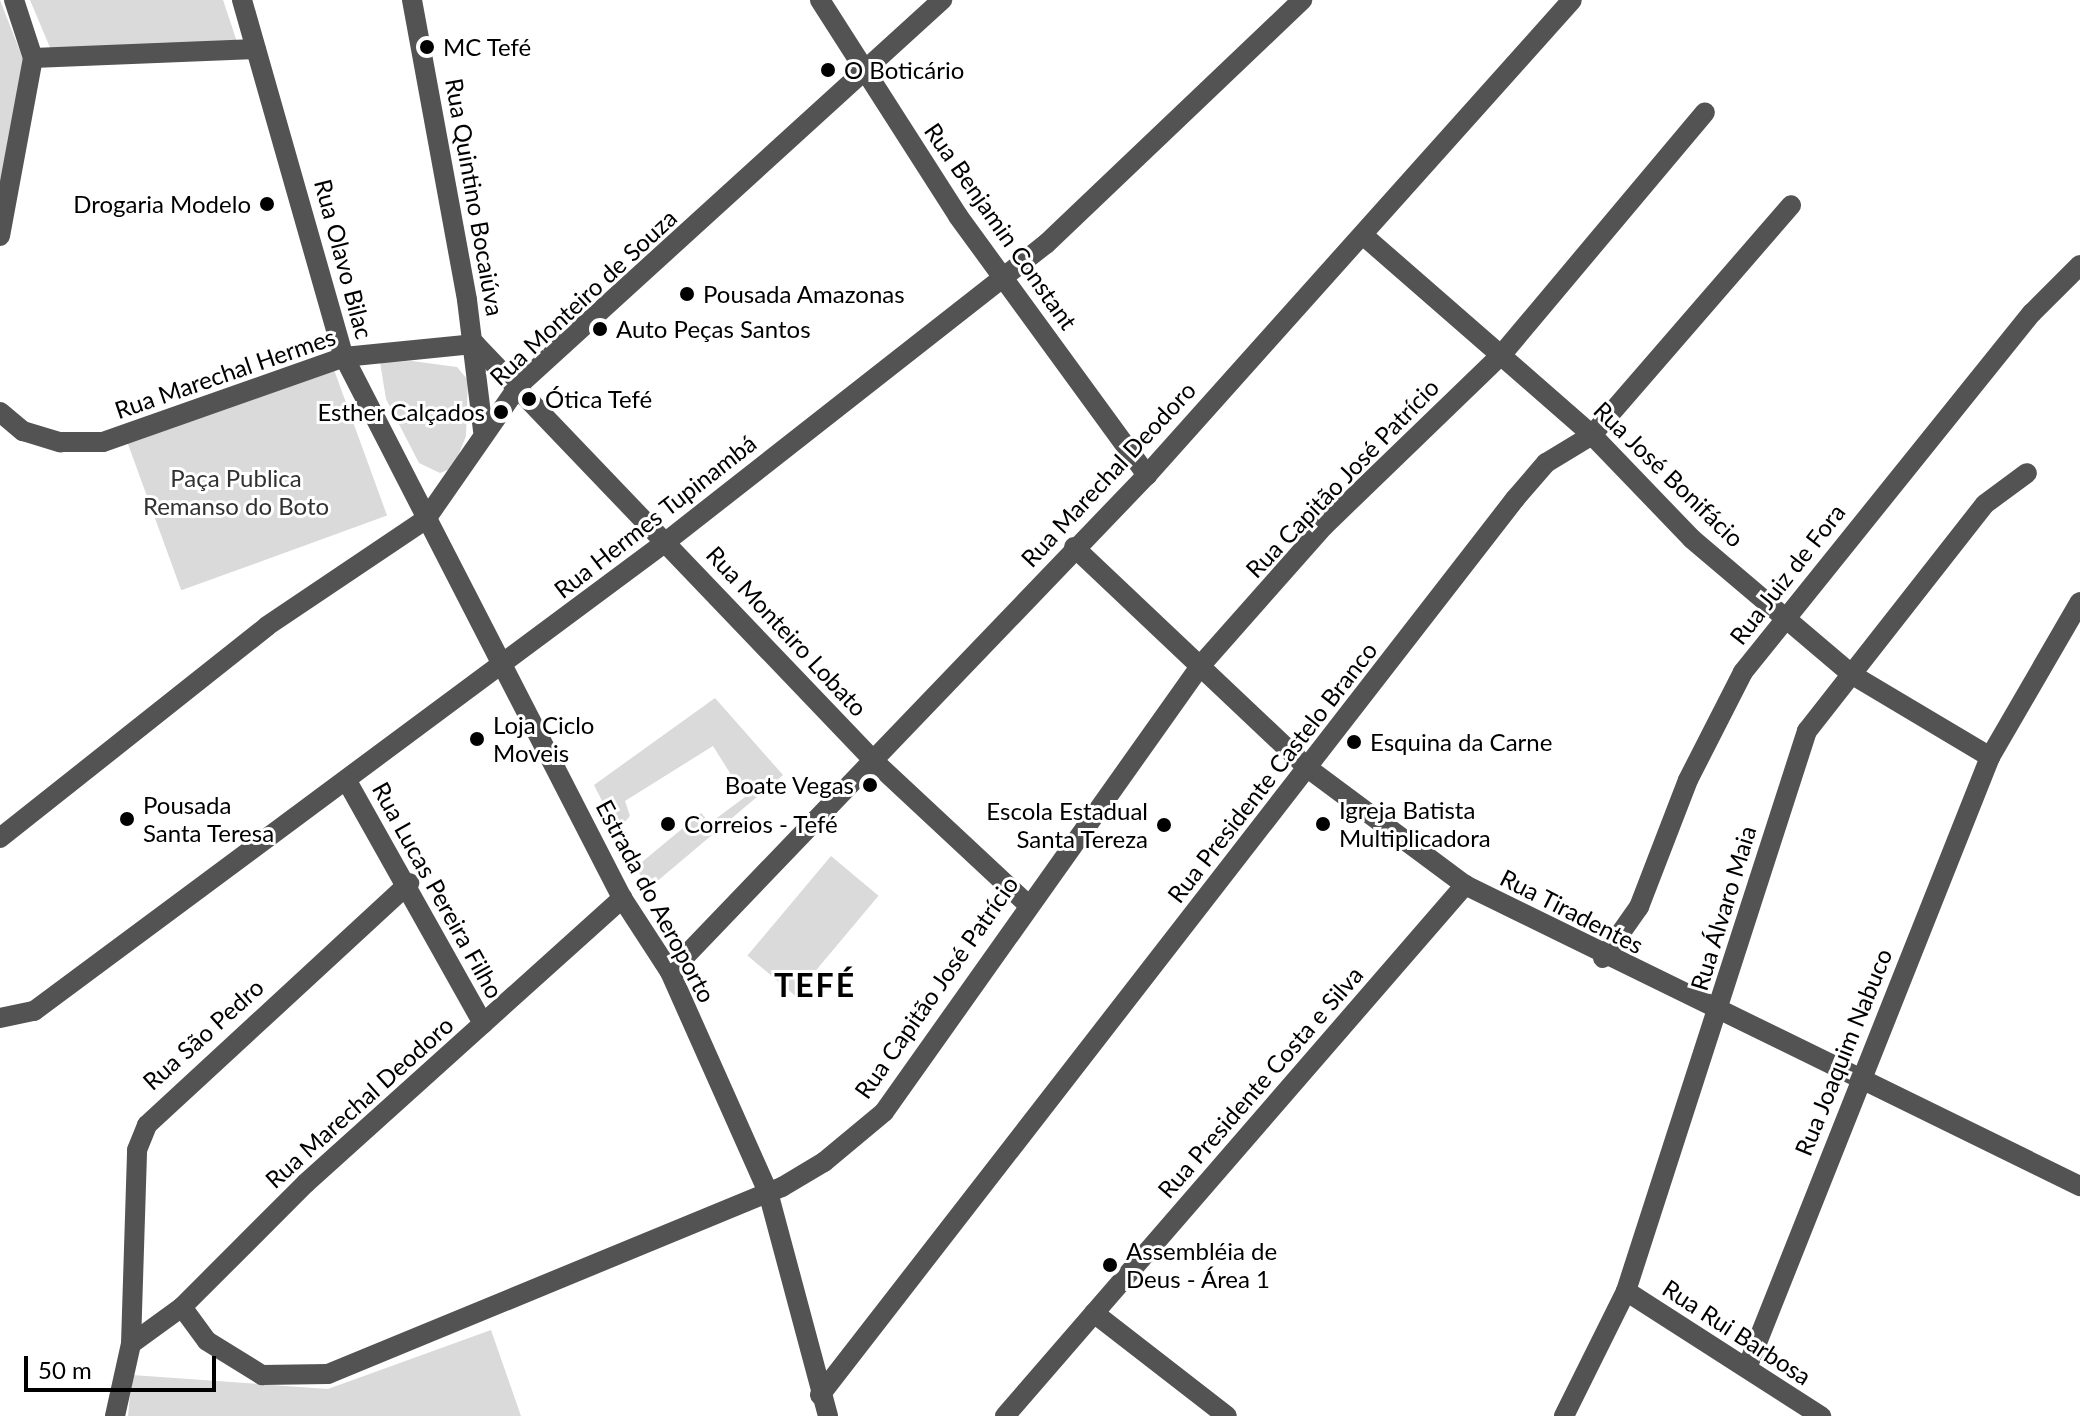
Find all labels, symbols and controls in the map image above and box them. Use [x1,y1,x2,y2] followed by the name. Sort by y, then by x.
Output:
[443,33,532,61] place label: MC Tefé
[418,38,436,56] marker: MC Tefé
[844,56,964,84] place label: O Boticário
[819,61,837,79] marker: O Boticário
[440,76,510,318] street label: Rua Quintino Bocaiúva
[919,117,1083,335] street label: Rua Benjamin Constant
[309,176,379,342] street label: Rua Olavo Bilac
[73,190,251,218] place label: Drogaria Modelo
[258,195,276,213] marker: Drogaria Modelo
[484,203,682,391] street label: Rua Monteiro de Souza
[703,280,905,308] place label: Pousada Amazonas
[678,285,696,303] marker: Pousada Amazonas
[616,315,811,343] place label: Auto Peças Santos
[591,320,609,338] marker: Auto Peças Santos
[111,322,339,424] street label: Rua Marechal Hermes
[1239,372,1445,584] street label: Rua Capitão José Patrício
[1015,375,1201,573] street label: Rua Marechal Deodoro
[545,385,653,413] place label: Ótica Tefé
[520,390,538,408] marker: Ótica Tefé
[1588,395,1750,553] street label: Rua José Bonifácio
[317,398,485,426] place label: Esther Calçados
[492,403,510,421] marker: Esther Calçados
[548,428,762,604] street label: Rua Hermes Tupinambá
[143,464,329,520] park label: Paça Publica Remanso do Boto
[1723,498,1851,650] street label: Rua Juiz de Fora
[701,540,873,722] street label: Rua Monteiro Lobato
[1161,636,1383,908] street label: Rua Presidente Castelo Branco
[493,711,594,767] place label: Loja Ciclo Moveis
[1370,728,1552,756] place label: Esquina da Carne
[468,730,486,748] marker: Loja Ciclo Moveis
[1345,733,1363,751] marker: Esquina da Carne
[724,771,854,799] place label: Boate Vegas
[861,776,879,794] marker: Boate Vegas
[367,777,509,1003] street label: Rua Lucas Pereira Filho
[143,791,275,847] place label: Pousada Santa Teresa
[590,794,722,1008] street label: Estrada do Aeroporto
[1339,796,1491,852] place label: Igreja Batista Multiplicadora
[986,797,1148,853] place label: Escola Estadual Santa Tereza
[118,810,136,828] marker: Pousada Santa Teresa
[684,810,838,838] place label: Correios - Tefé
[659,815,677,833] marker: Correios - Tefé
[1314,815,1332,833] marker: Igreja Batista Multiplicadora
[1155,816,1173,834] marker: Escola Estadual Santa Tereza
[1684,822,1762,994] street label: Rua Álvaro Maia
[1495,862,1649,960] street label: Rua Tiradentes
[848,870,1024,1104] street label: Rua Capitão José Patrício
[1788,944,1898,1160] street label: Rua Joaquim Nabuco
[1152,960,1368,1204] street label: Rua Presidente Costa e Silva
[774,966,856,1004] district label: TEFÉ
[137,972,269,1096] street label: Rua São Pedro
[259,1010,459,1194] street label: Rua Marechal Deodoro
[1126,1237,1277,1293] place label: Assembléia de Deus - Área 1
[1101,1256,1119,1274] marker: Assembléia de Deus - Área 1
[1657,1273,1817,1391] street label: Rua Rui Barbosa
[28,1340,220,1390] scale bar
[38,1355,92,1384] text: 50 m

